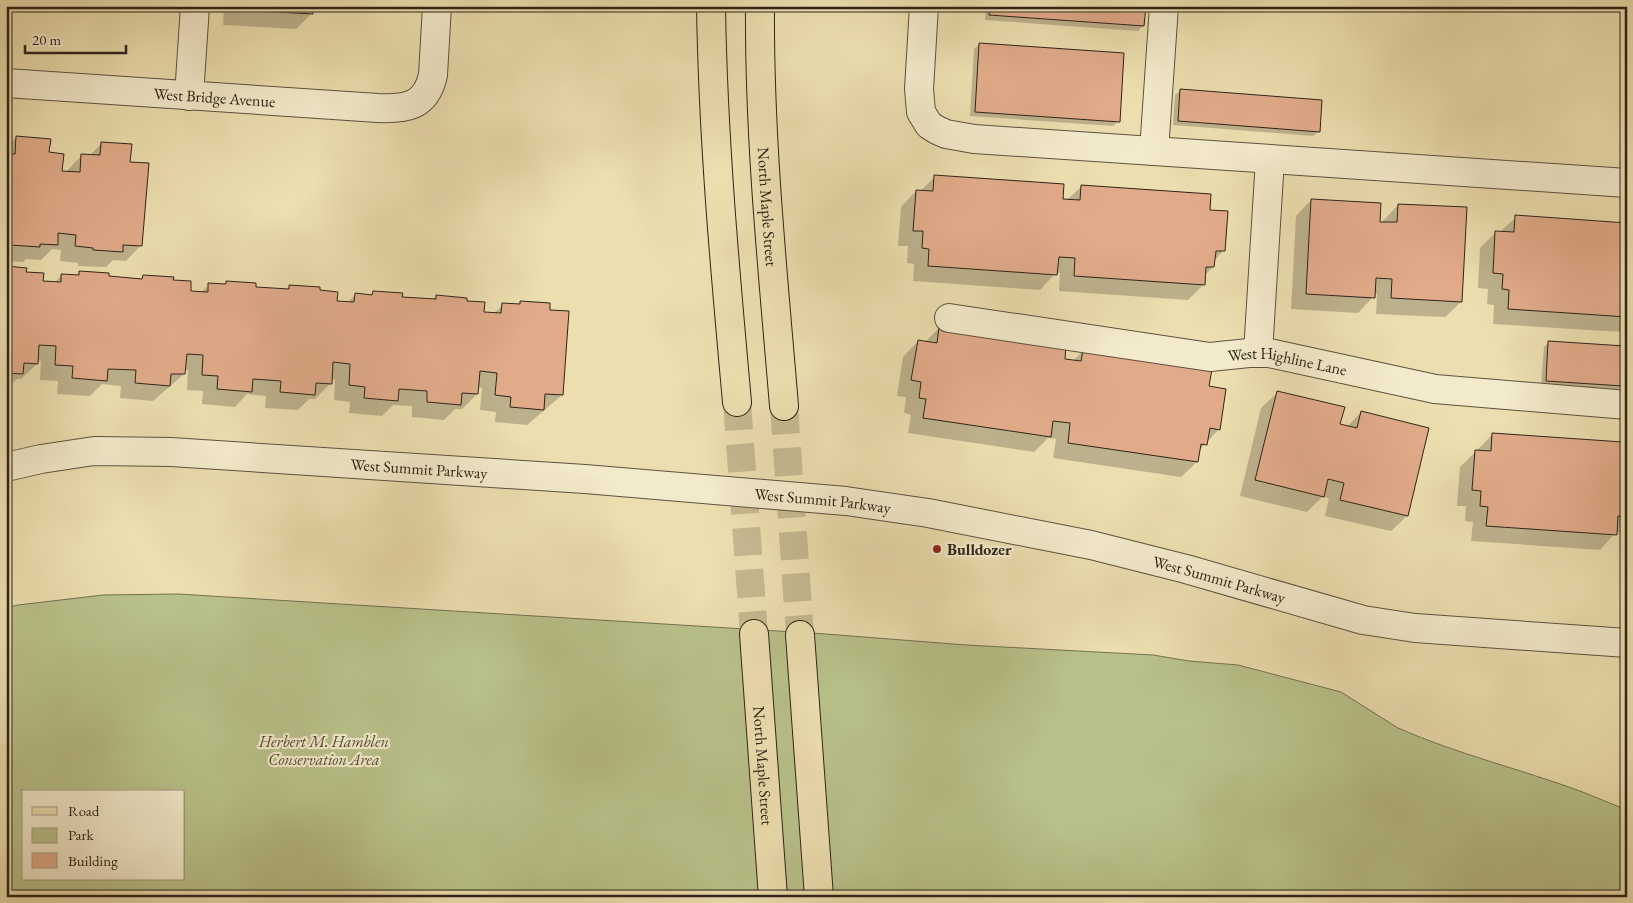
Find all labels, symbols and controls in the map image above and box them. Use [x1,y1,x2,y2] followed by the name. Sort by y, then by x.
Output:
[25,22,126,54] scale bar
[32,30,61,49] text: 20 m
[153,82,276,112] street label: West Bridge Avenue
[753,147,783,267] street label: North Maple Street
[1226,343,1349,380] street label: West Highline Lane
[350,453,489,483] street label: West Summit Parkway
[754,483,893,518] street label: West Summit Parkway
[947,539,1012,560] place label: Bulldozer
[931,543,943,555] marker: Bulldozer
[1151,551,1289,608] street label: West Summit Parkway
[749,705,778,826] street label: North Maple Street
[258,731,389,770] park label: Herbert M. Hamblen Conservation Area
[22,790,185,880] legend
[68,801,100,820] text: Road
[68,825,95,844] text: Park
[68,851,118,870] text: Building

